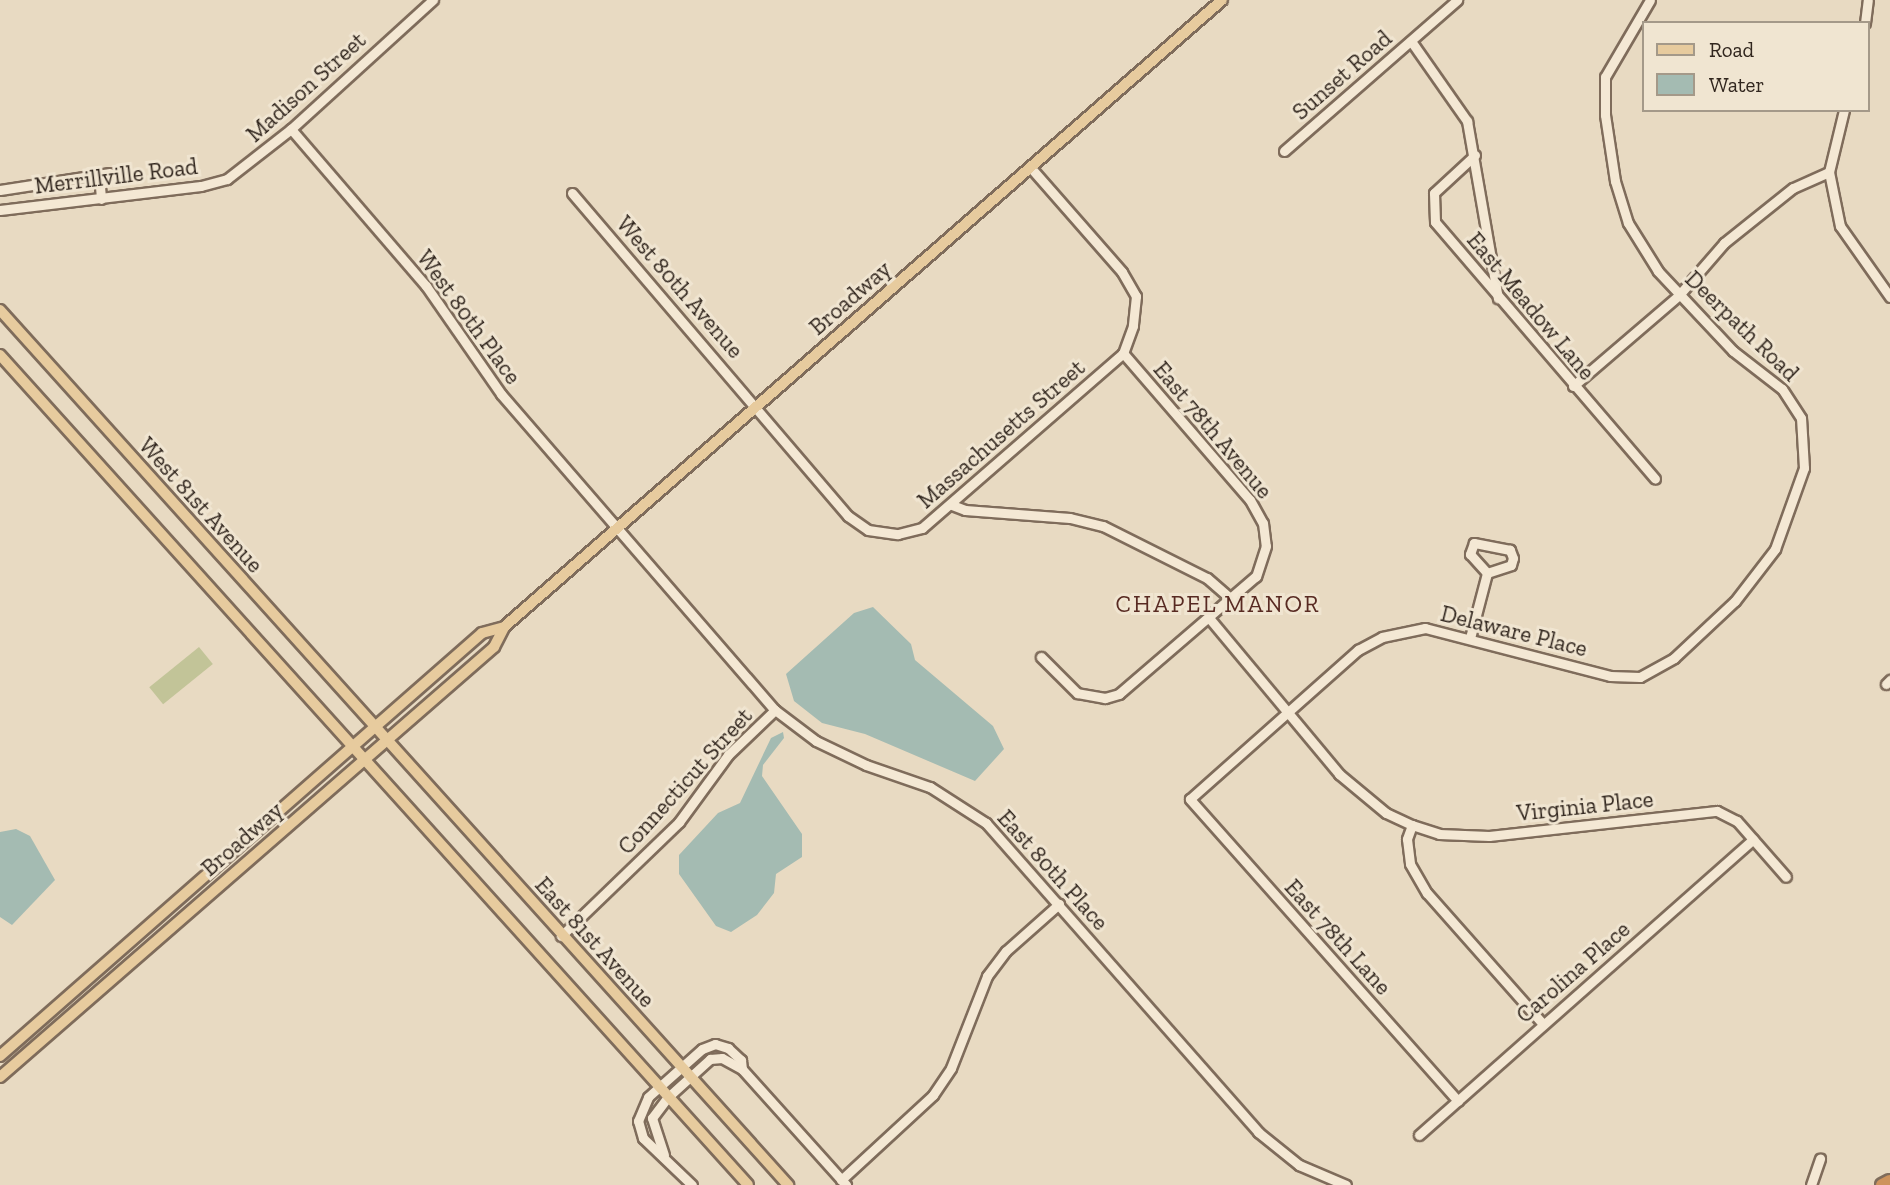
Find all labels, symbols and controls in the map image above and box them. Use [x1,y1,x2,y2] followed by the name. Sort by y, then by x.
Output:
[1642,21,1869,112] legend
[1287,24,1397,126] street label: Sunset Road
[241,26,371,148] street label: Madison Street
[1709,37,1754,62] text: Road
[1709,72,1764,97] text: Water
[33,152,199,200] street label: Merrillville Road
[610,210,750,364] street label: West 80th Avenue
[1461,226,1601,386] street label: East Meadow Lane
[411,244,527,390] street label: West 80th Place
[804,255,896,341] street label: Broadway
[1679,265,1805,387] street label: Deerpath Road
[912,354,1090,514] street label: Massachusetts Street
[1147,356,1279,504] street label: East 78th Avenue
[133,431,269,579] street label: West 81st Avenue
[1117,590,1319,618] district label: CHAPEL MANOR
[1438,599,1590,663] street label: Delaware Place
[612,702,758,860] street label: Connecticut Street
[1515,785,1655,827] street label: Virginia Place
[196,796,288,882] street label: Broadway
[992,804,1114,936] street label: East 80th Place
[529,871,661,1013] street label: East 81st Avenue
[1279,874,1397,1000] street label: East 78th Lane
[1511,915,1635,1029] street label: Carolina Place

